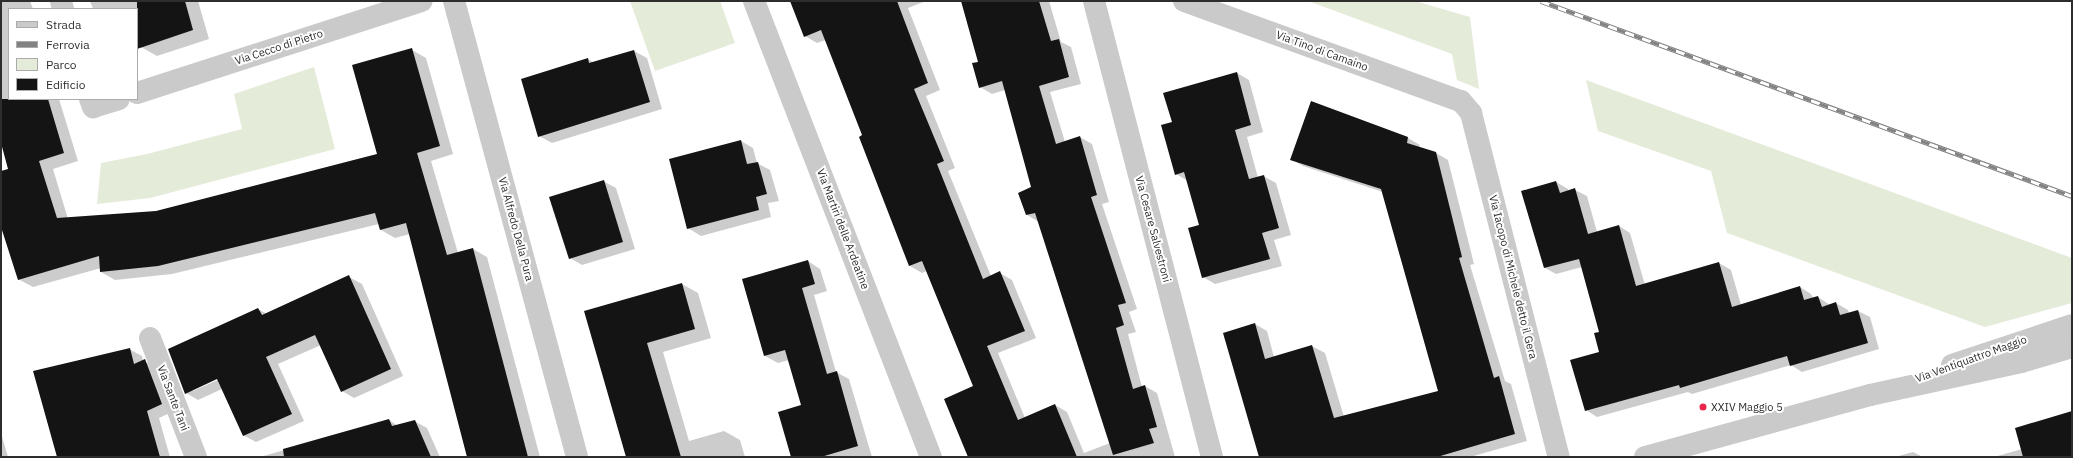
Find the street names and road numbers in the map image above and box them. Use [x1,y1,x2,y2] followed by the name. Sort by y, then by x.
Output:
[233,27,325,67] street label: Via Cecco di Pietro
[1274,28,1370,74] street label: Via Tino di Camaino
[814,167,872,291] street label: Via Martiri delle Ardeatine
[1132,174,1174,284] street label: Via Cesare Salvestroni
[496,175,536,283] street label: Via Alfredo Della Pura
[1486,194,1540,360] street label: Via Iacopo di Michele detto il Gera
[1914,333,2028,385] street label: Via Ventiquattro Maggio
[154,363,192,433] street label: Via Sante Tani

